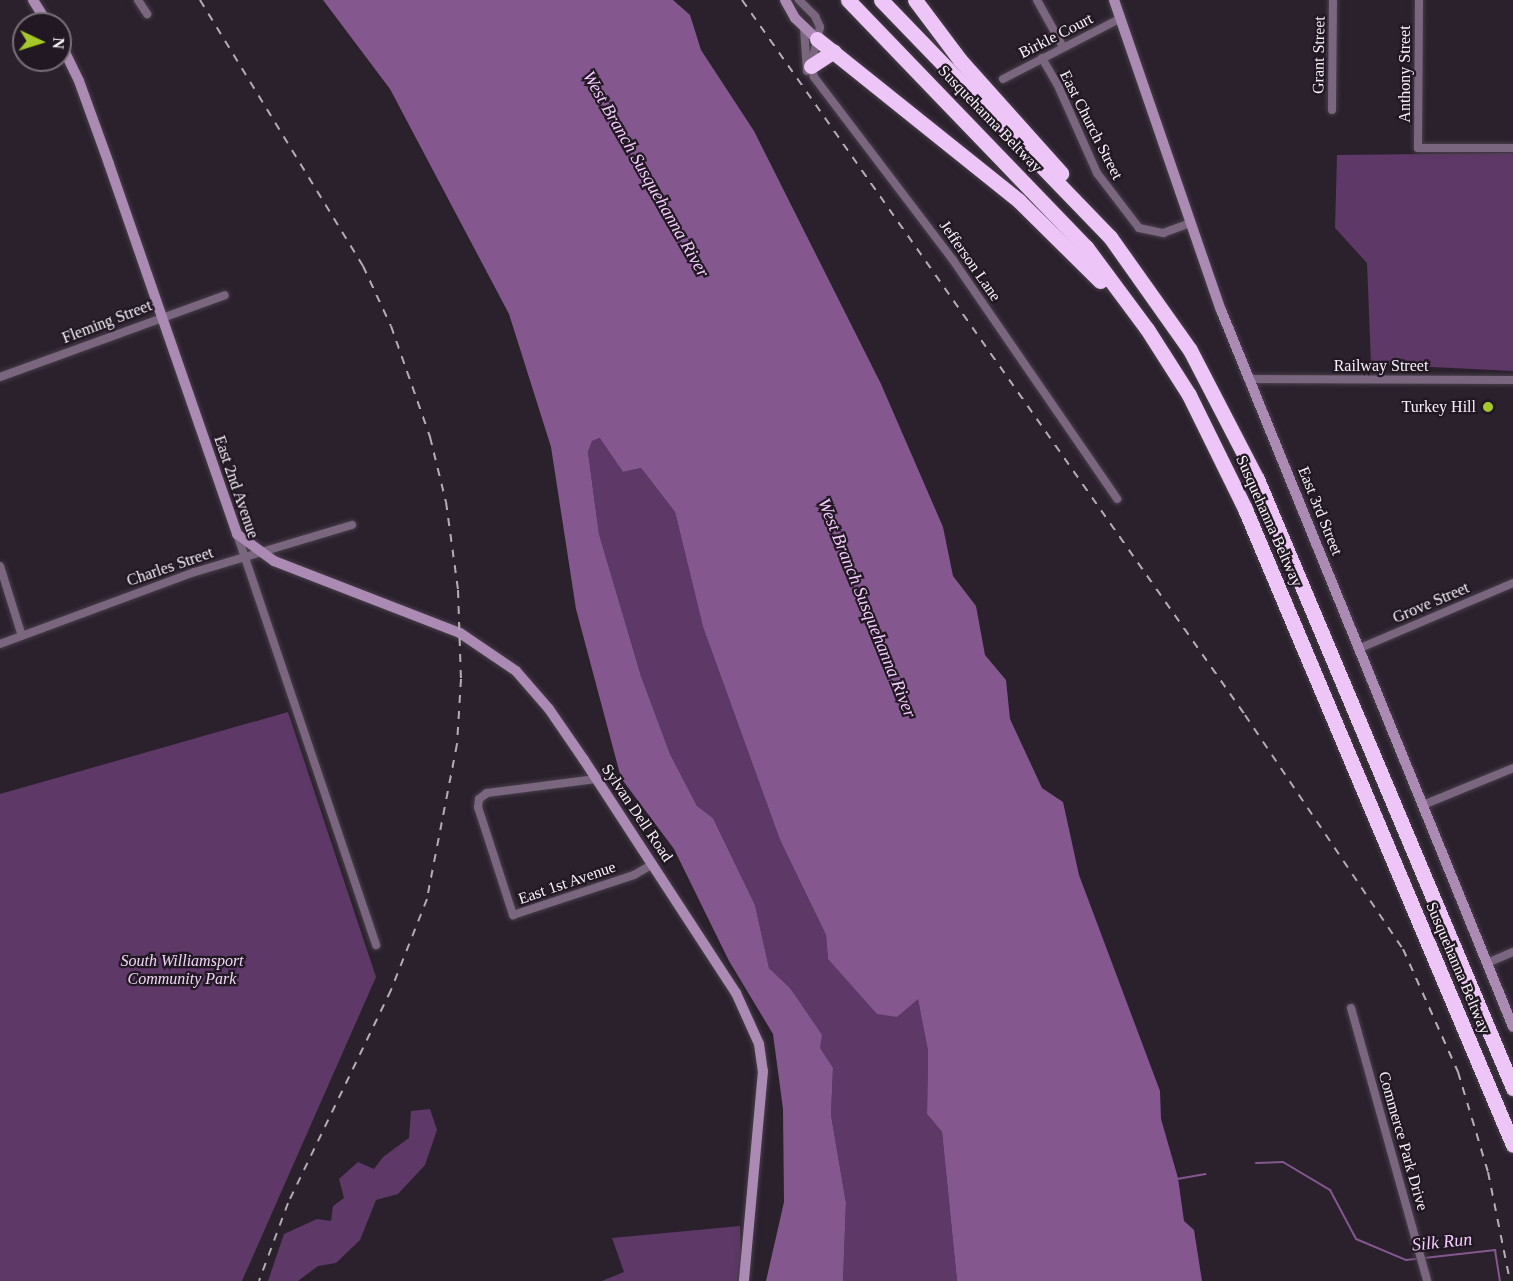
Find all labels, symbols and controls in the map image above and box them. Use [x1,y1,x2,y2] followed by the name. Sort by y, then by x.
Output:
[1016,9,1096,63] street label: Birkle Court
[12,12,72,72] north arrow
[1309,16,1329,94] street label: Grant Street
[1395,25,1415,123] street label: Anthony Street
[50,37,67,50] text: N
[934,61,1046,177] street label: Susquehanna Beltway
[578,67,714,281] water label: West Branch Susquehanna River
[1055,67,1127,183] street label: East Church Street
[935,217,1005,305] street label: Jefferson Lane
[59,296,155,348] street label: Fleming Street
[1334,356,1428,376] street label: Railway Street
[1401,397,1476,417] place label: Turkey Hill
[1481,400,1495,414] marker: Turkey Hill
[209,433,263,541] street label: East 2nd Avenue
[1231,452,1307,590] street label: Susquehanna Beltway
[1293,464,1347,558] street label: East 3rd Street
[813,495,921,721] water label: West Branch Susquehanna River
[124,543,216,591] street label: Charles Street
[1390,578,1472,628] street label: Grove Street
[597,760,677,866] street label: Sylvan Dell Road
[515,857,619,909] street label: East 1st Avenue
[1421,899,1495,1037] street label: Susquehanna Beltway
[120,951,244,989] park label: South Williamsport Community Park
[1374,1069,1432,1213] street label: Commerce Park Drive
[1411,1228,1473,1256] water label: Silk Run

